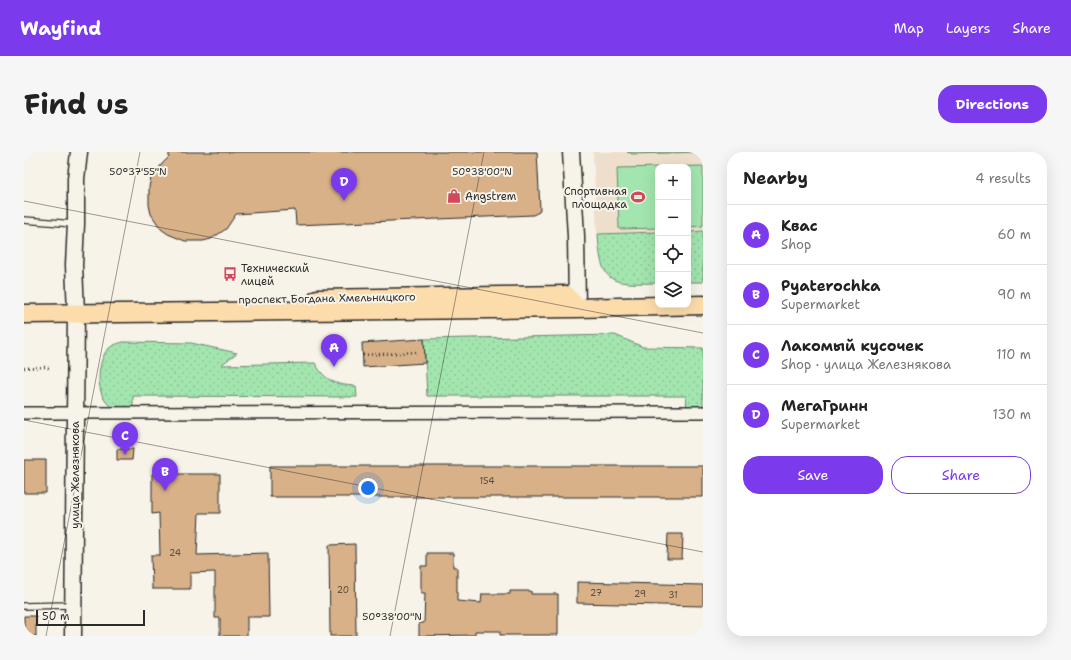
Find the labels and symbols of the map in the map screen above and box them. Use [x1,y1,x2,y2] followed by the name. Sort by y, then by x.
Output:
[109,165,167,178] text: 50°37'55"N
[452,165,512,178] text: 50°38'00"N
[331,168,357,201] pin: D
[564,184,627,212] place label: Спортивная площадка
[446,188,462,204] shop icon: Angstrem
[465,189,517,204] place label: Angstrem
[630,189,646,205] sports icon: Спортивная площадка
[241,261,309,289] place label: Технический лицей
[222,266,238,282] bus stop icon: Технический лицей
[238,289,416,308] street label: проспект Богдана Хмельницкого
[321,334,347,367] pin: A
[68,421,83,529] street label: улица Железнякова
[112,422,138,455] pin: C
[152,458,178,491] pin: B
[479,475,495,487] house number: 154
[358,478,378,498] your location
[169,547,181,559] house number: 24
[337,584,349,596] house number: 20
[590,587,602,599] house number: 27
[634,588,646,600] house number: 29
[668,589,678,601] house number: 31
[36,608,145,627] scale bar
[362,610,422,623] text: 50°38'00"N

